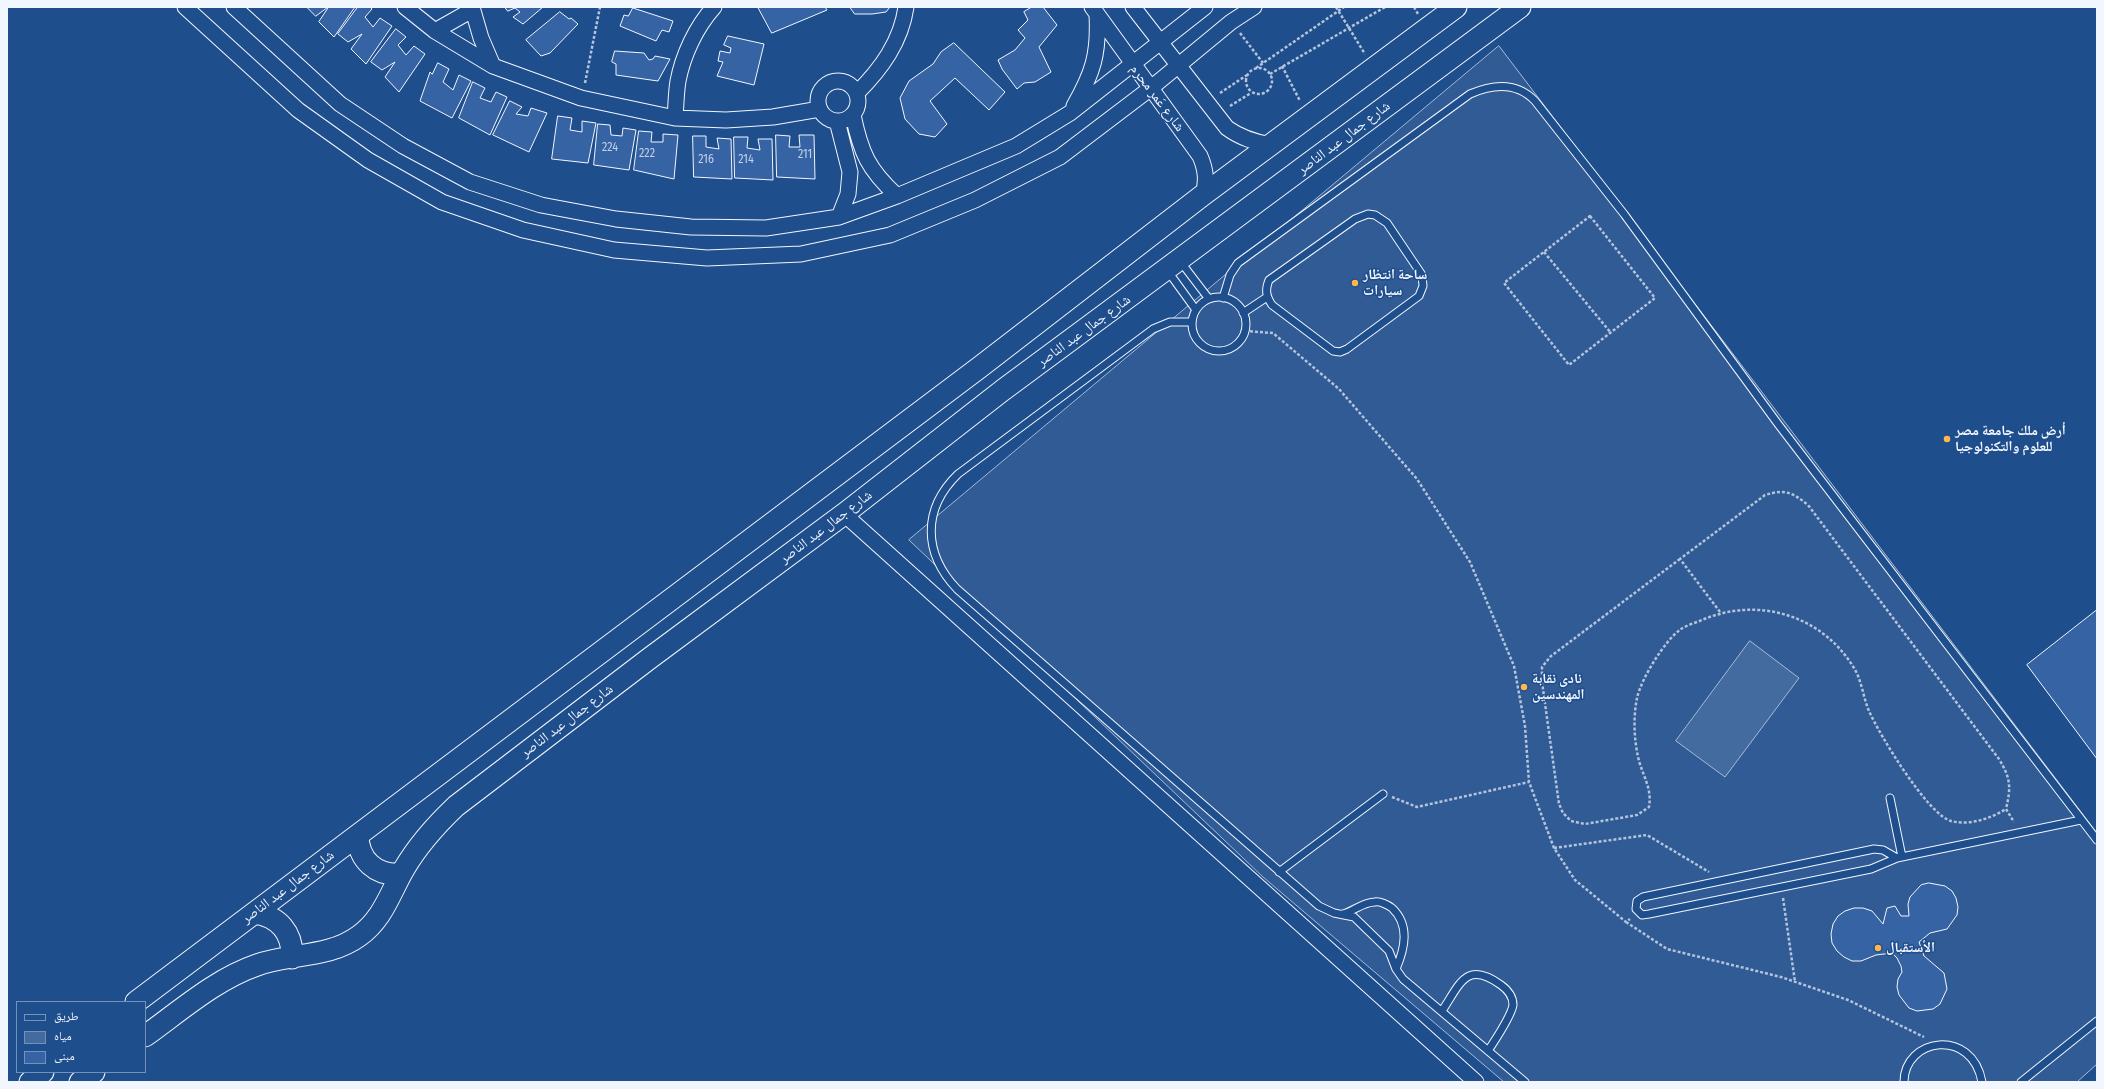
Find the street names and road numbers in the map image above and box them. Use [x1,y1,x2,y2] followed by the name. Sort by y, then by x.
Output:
[1126,61,1188,135] street label: شارع عَمر محرم
[1294,98,1394,178] street label: شارع جمال عبد الناصر
[1034,291,1134,371] street label: شارع جمال عبد الناصر
[776,487,876,567] street label: شارع جمال عبد الناصر
[517,681,617,761] street label: شارع جمال عبد الناصر
[238,847,338,927] street label: شارع جمال عبد الناصر

